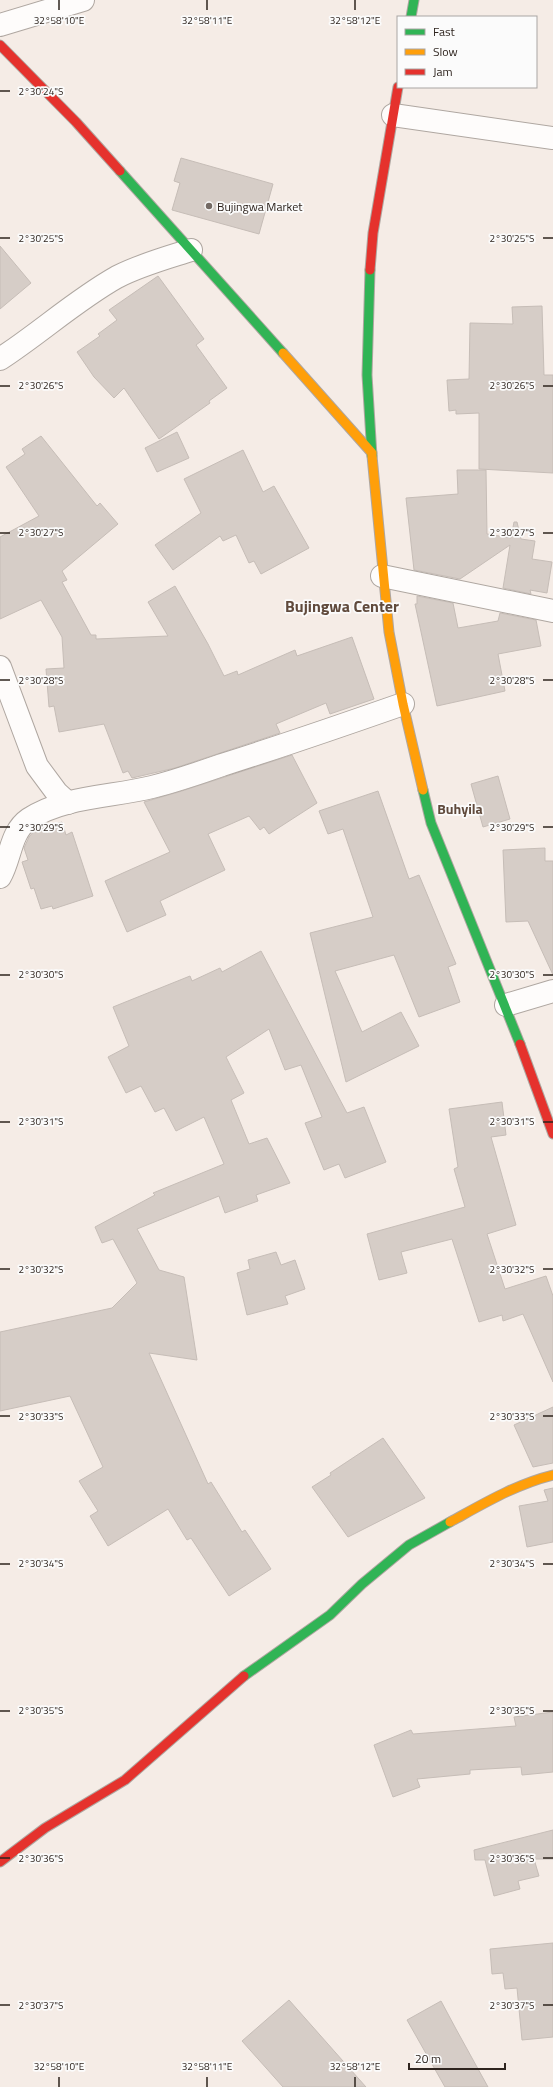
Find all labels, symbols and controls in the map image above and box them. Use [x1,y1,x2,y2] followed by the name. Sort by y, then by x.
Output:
[34,13,85,28] text: 32°58'10"E
[182,13,233,28] text: 32°58'11"E
[330,13,381,28] text: 32°58'12"E
[397,16,537,88] legend
[433,22,456,41] text: Fast
[433,42,458,61] text: Slow
[433,62,453,81] text: Jam
[19,84,63,99] text: 2°30'24"S
[217,197,303,216] place label: Bujingwa Market
[204,201,214,211] marker: Bujingwa Market
[19,231,63,246] text: 2°30'25"S
[490,231,534,246] text: 2°30'25"S
[19,378,63,393] text: 2°30'26"S
[490,378,534,393] text: 2°30'26"S
[19,525,63,540] text: 2°30'27"S
[490,525,534,540] text: 2°30'27"S
[285,594,399,618] district label: Bujingwa Center
[19,673,63,688] text: 2°30'28"S
[490,673,534,688] text: 2°30'28"S
[437,798,483,819] district label: Buhyila
[19,820,63,835] text: 2°30'29"S
[490,820,534,835] text: 2°30'29"S
[19,967,63,982] text: 2°30'30"S
[490,967,534,982] text: 2°30'30"S
[19,1114,63,1129] text: 2°30'31"S
[490,1114,534,1129] text: 2°30'31"S
[19,1262,63,1277] text: 2°30'32"S
[490,1262,534,1277] text: 2°30'32"S
[19,1409,63,1424] text: 2°30'33"S
[490,1409,534,1424] text: 2°30'33"S
[19,1556,63,1571] text: 2°30'34"S
[490,1556,534,1571] text: 2°30'34"S
[19,1703,63,1718] text: 2°30'35"S
[490,1703,534,1718] text: 2°30'35"S
[19,1851,63,1866] text: 2°30'36"S
[490,1851,534,1866] text: 2°30'36"S
[19,1998,63,2013] text: 2°30'37"S
[490,1998,534,2013] text: 2°30'37"S
[409,2045,505,2071] scale bar
[415,2049,441,2068] text: 20 m
[34,2059,85,2074] text: 32°58'10"E
[182,2059,233,2074] text: 32°58'11"E
[330,2059,381,2074] text: 32°58'12"E

